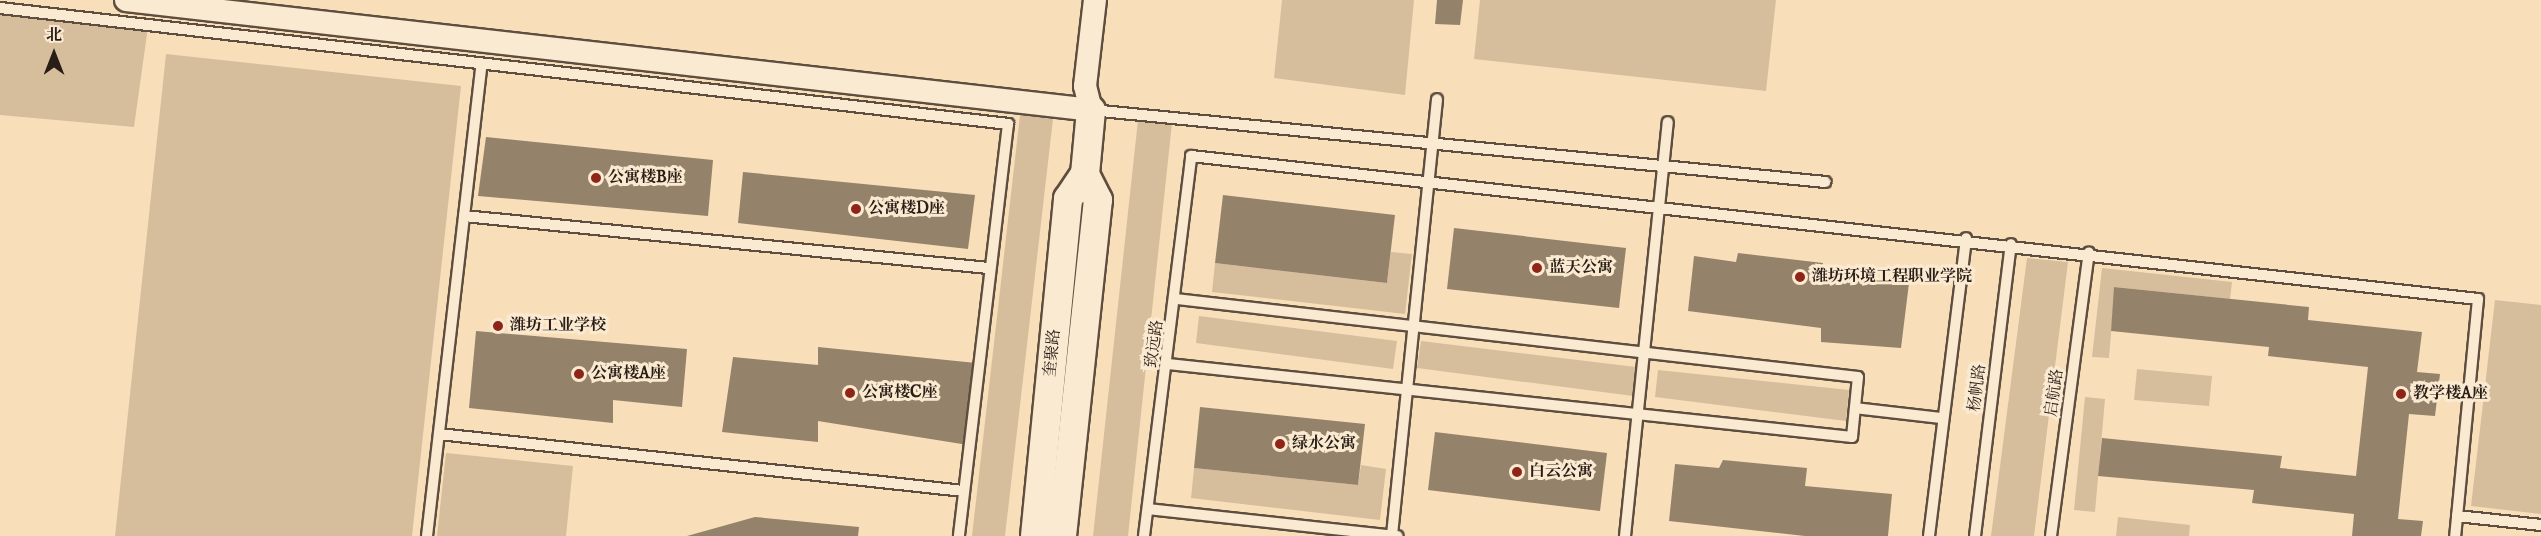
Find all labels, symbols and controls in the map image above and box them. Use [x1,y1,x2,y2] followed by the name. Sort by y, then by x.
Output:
[24,24,84,84] north arrow
[46,26,62,46] text: 北
[608,168,683,188] place label: 公寓楼B座
[589,171,603,185] marker: 公寓楼B座
[868,199,945,219] place label: 公寓楼D座
[849,202,863,216] marker: 公寓楼D座
[1549,258,1613,278] place label: 蓝天公寓
[1530,261,1544,275] marker: 蓝天公寓
[1812,267,1972,287] place label: 潍坊环境工程职业学院
[1793,270,1807,284] marker: 潍坊环境工程职业学院
[510,316,606,336] place label: 潍坊工业学校
[491,319,505,333] marker: 潍坊工业学校
[1142,319,1168,369] street label: 致远路
[1041,328,1065,378] street label: 奎聚路
[1966,363,1990,413] street label: 杨帆路
[591,364,666,384] place label: 公寓楼A座
[572,367,586,381] marker: 公寓楼A座
[2042,368,2068,418] street label: 启航路
[862,383,937,403] place label: 公寓楼C座
[2413,384,2488,404] place label: 教学楼A座
[843,386,857,400] marker: 公寓楼C座
[2394,387,2408,401] marker: 教学楼A座
[1292,434,1356,454] place label: 绿水公寓
[1273,437,1287,451] marker: 绿水公寓
[1529,462,1593,482] place label: 白云公寓
[1510,465,1524,479] marker: 白云公寓

